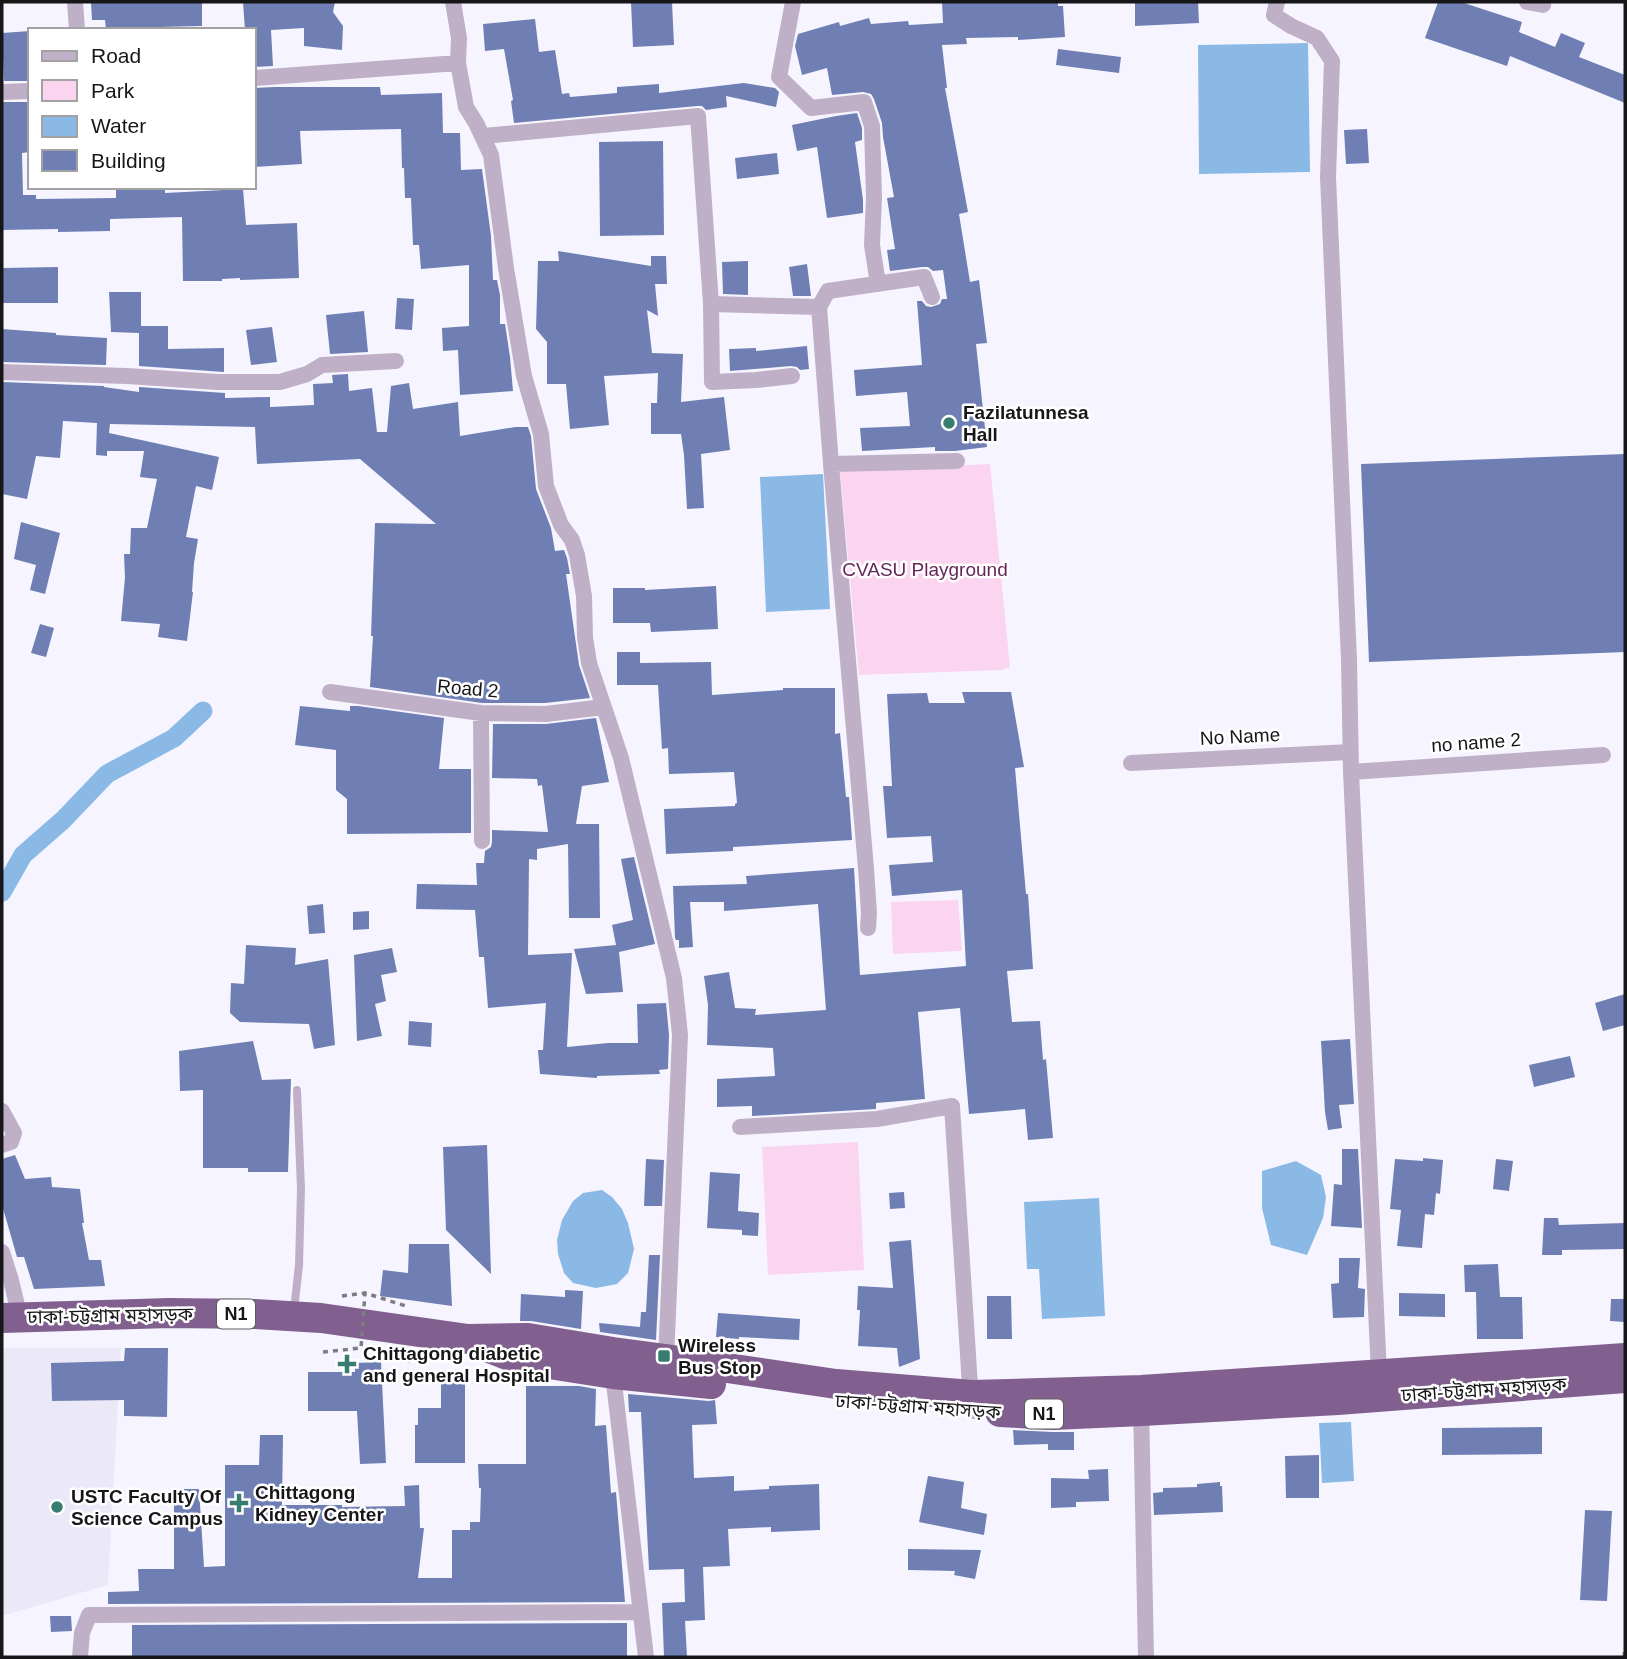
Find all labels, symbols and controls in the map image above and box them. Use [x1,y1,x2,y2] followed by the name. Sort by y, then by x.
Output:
[28,28,256,189] legend
[91,44,141,67] text: Road
[91,79,135,102] text: Park
[91,114,146,137] text: Water
[91,149,166,172] text: Building
[963,402,1089,445] place label: Fazilatunnesa Hall
[941,415,957,431] marker: Fazilatunnesa Hall
[842,559,1008,580] park label: CVASU Playground
[437,675,499,702] street label: Road 2
[1199,724,1281,749] street label: No Name
[1431,729,1522,756] street label: no name 2
[217,1300,255,1329] road number: N1
[26,1303,194,1327] street label: ঢাকা-চট্টগ্রাম মহাসড়ক
[678,1335,761,1378] place label: Wireless Bus Stop
[363,1343,550,1386] place label: Chittagong diabetic and general Hospital
[656,1348,672,1364] marker: Wireless Bus Stop
[337,1354,357,1374] marker: Chittagong diabetic and general Hospital
[1400,1372,1568,1406] street label: ঢাকা-চট্টগ্রাম মহাসড়ক
[834,1389,1002,1423] street label: ঢাকা-চট্টগ্রাম মহাসড়ক
[1025,1400,1063,1428] road number: N1
[255,1482,384,1525] place label: Chittagong Kidney Center
[71,1486,223,1529] place label: USTC Faculty Of Science Campus
[229,1493,249,1513] marker: Chittagong Kidney Center
[49,1499,65,1515] marker: USTC Faculty Of Science Campus

